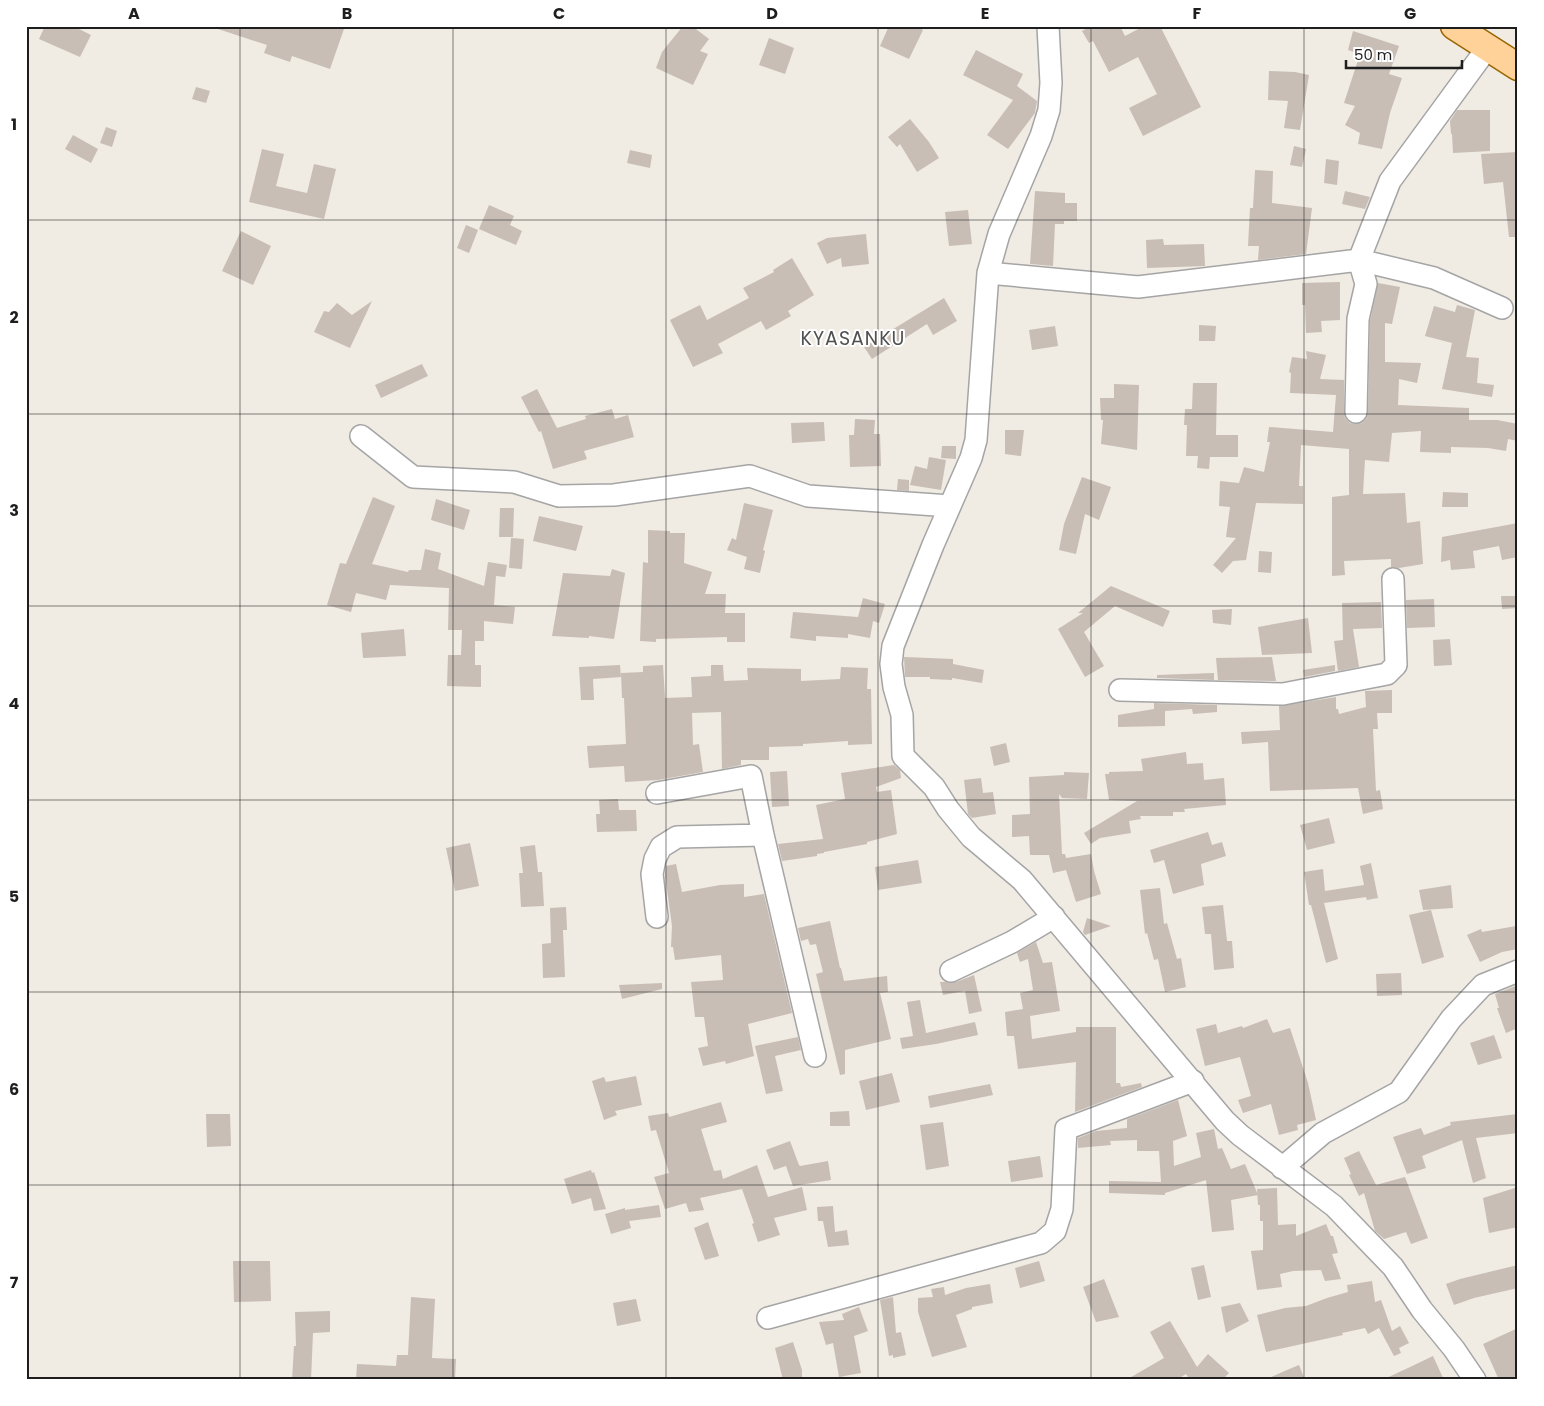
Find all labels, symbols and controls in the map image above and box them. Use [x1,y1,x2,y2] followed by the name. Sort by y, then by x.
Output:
[128,2,140,25] text: A
[342,2,352,25] text: B
[553,2,565,25] text: C
[766,2,778,25] text: D
[981,2,989,25] text: E
[1193,2,1202,25] text: F
[1404,2,1416,25] text: G
[1346,38,1463,70] scale bar
[1354,44,1392,65] text: 50 m
[11,113,17,136] text: 1
[9,306,19,329] text: 2
[801,325,905,352] district label: KYASANKU
[9,499,19,522] text: 3
[9,692,20,715] text: 4
[9,885,19,908] text: 5
[9,1078,19,1101] text: 6
[10,1271,19,1294] text: 7

